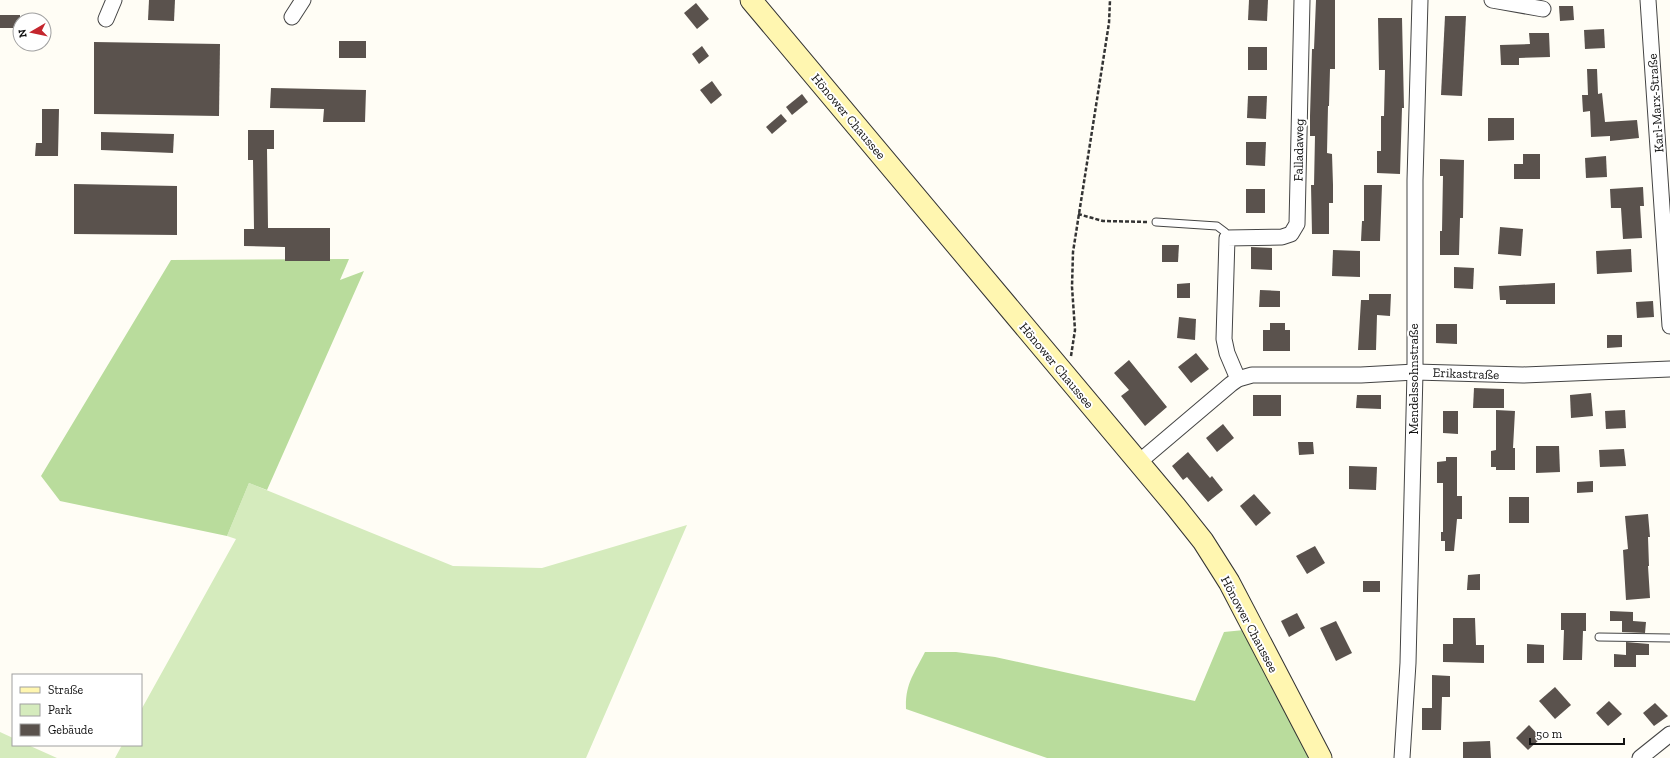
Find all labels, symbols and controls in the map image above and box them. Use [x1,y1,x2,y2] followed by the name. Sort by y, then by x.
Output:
[12,12,52,52] north arrow
[15,28,30,39] text: N
[1645,53,1666,153] street label: Karl-Marx-Straße
[808,70,889,162] street label: Hönower Chaussee
[1290,118,1307,182] street label: Falladaweg
[1016,319,1097,411] street label: Hönower Chaussee
[1406,323,1421,435] street label: Mendelssohnstraße
[1432,365,1500,382] street label: Erikastraße
[1218,573,1281,675] street label: Hönower Chaussee
[12,674,142,746] legend
[48,683,84,697] text: Straße
[48,703,73,717] text: Park
[1530,720,1624,746] scale bar
[48,723,93,737] text: Gebäude
[1536,727,1563,741] text: 50 m

